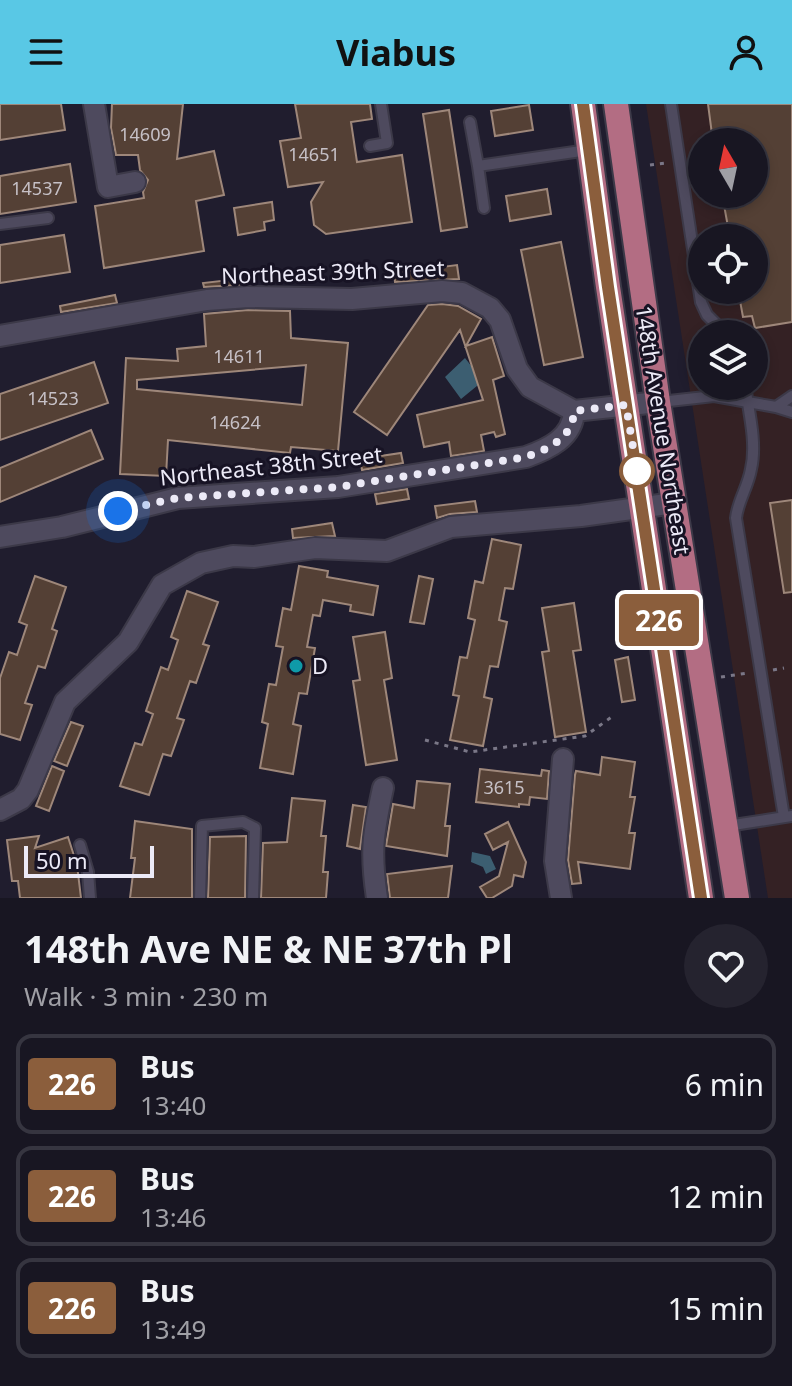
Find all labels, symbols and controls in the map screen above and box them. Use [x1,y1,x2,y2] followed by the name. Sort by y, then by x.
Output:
[336,28,456,77] text: Viabus
[24,30,68,74] icon: menu
[724,30,768,74] icon: person
[119,122,171,146] house number: 14609
[688,128,768,208] north arrow
[688,128,768,400] map controls
[288,142,340,166] house number: 14651
[11,176,63,200] house number: 14537
[688,224,768,304] button: locate
[221,252,445,290] street label: Northeast 39th Street
[629,303,699,557] street label: 148th Avenue Northeast
[688,320,768,400] button: layers
[213,344,265,368] house number: 14611
[27,386,79,410] house number: 14523
[209,410,261,434] house number: 14624
[158,438,384,492] street label: Northeast 38th Street
[620,454,654,488] unlabelled marker
[98,491,138,531] your location
[613,594,705,646] line badge: 226
[635,601,683,639] text: 226
[312,650,328,680] place label: D
[287,657,305,675] marker: D
[483,775,525,799] house number: 3615
[24,842,154,878] scale bar
[36,845,87,875] text: 50 m
[24,922,513,974] text: 148th Ave NE & NE 37th Pl
[684,924,768,1008] button: heart
[24,978,268,1014] text: Walk · 3 min · 230 m
[140,1046,195,1087] text: Bus
[685,1064,764,1105] text: 6 min
[48,1065,96,1103] text: 226
[140,1087,206,1123] text: 13:40
[140,1158,195,1199] text: Bus
[668,1176,764,1217] text: 12 min
[48,1177,96,1215] text: 226
[140,1199,206,1235] text: 13:46
[140,1270,195,1311] text: Bus
[668,1288,764,1329] text: 15 min
[48,1289,96,1327] text: 226
[140,1311,206,1347] text: 13:49

